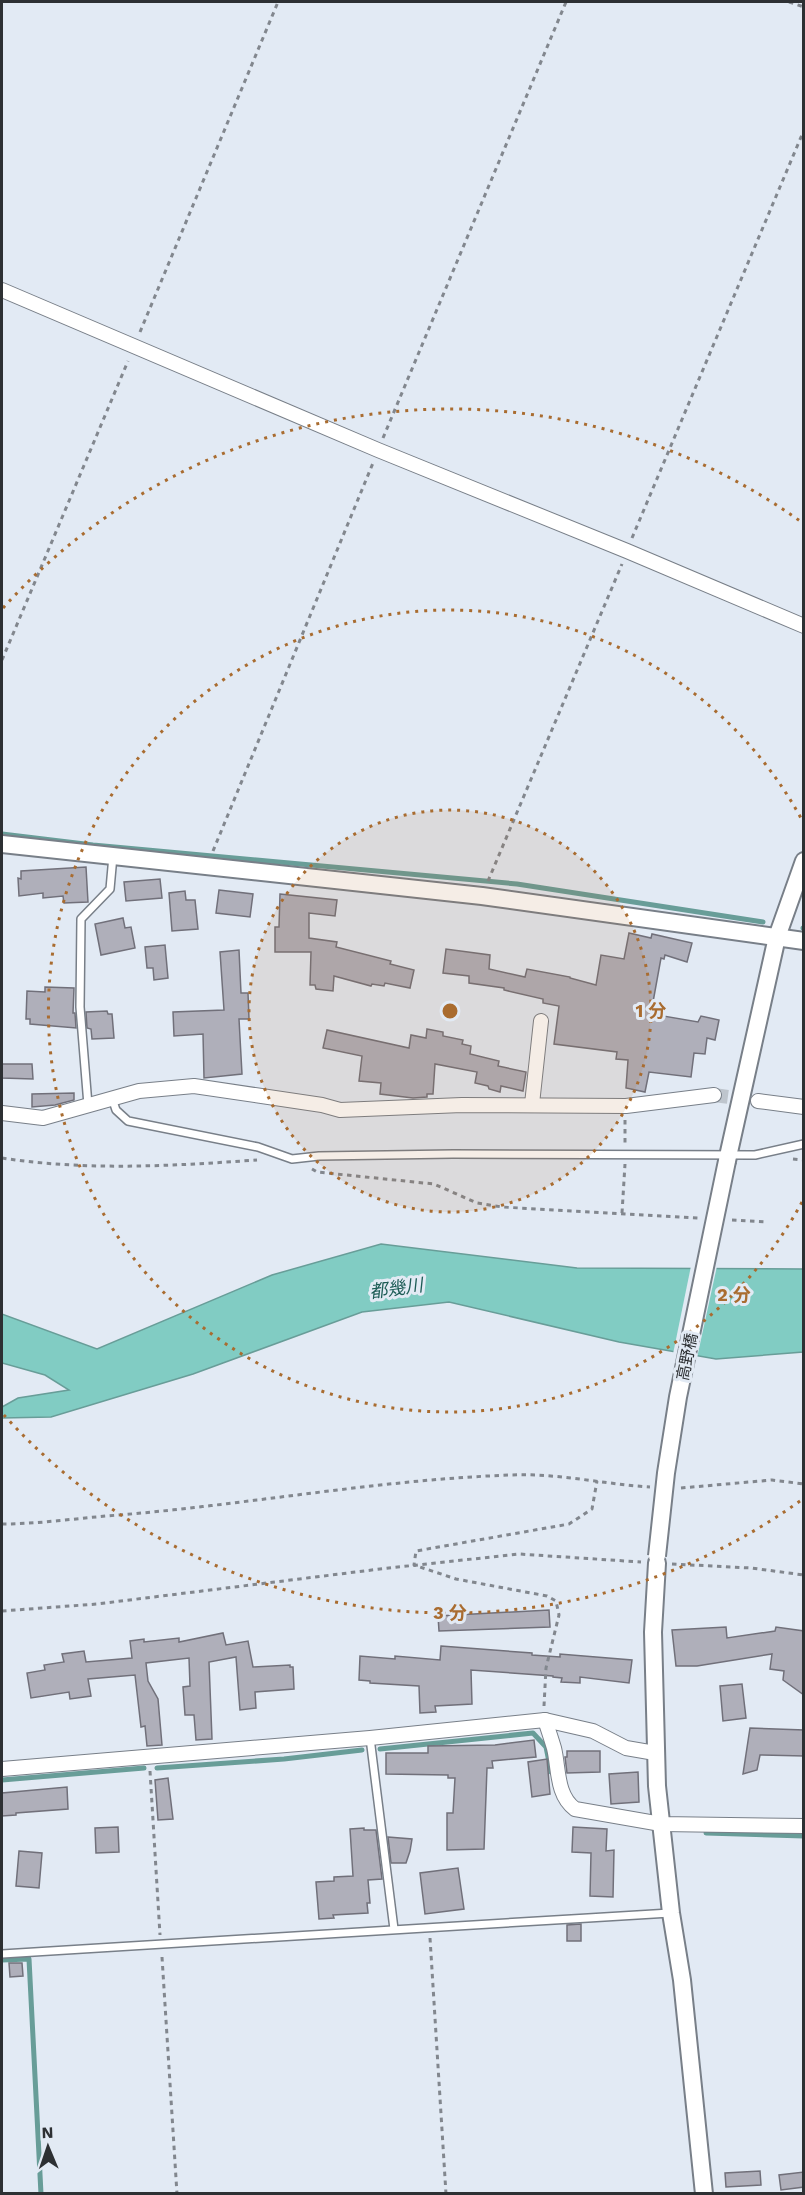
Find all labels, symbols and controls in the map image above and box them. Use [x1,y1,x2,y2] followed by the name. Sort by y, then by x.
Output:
[636,1000,666,1021] text: 1 分
[440,1001,460,1021] centre of rings
[368,1274,426,1302] water label: 都幾川
[717,1284,751,1305] text: 2 分
[673,1332,701,1382] street label: 高野橋
[433,1602,467,1623] text: 3 分
[18,2117,78,2177] north arrow
[41,2123,54,2142] text: N

